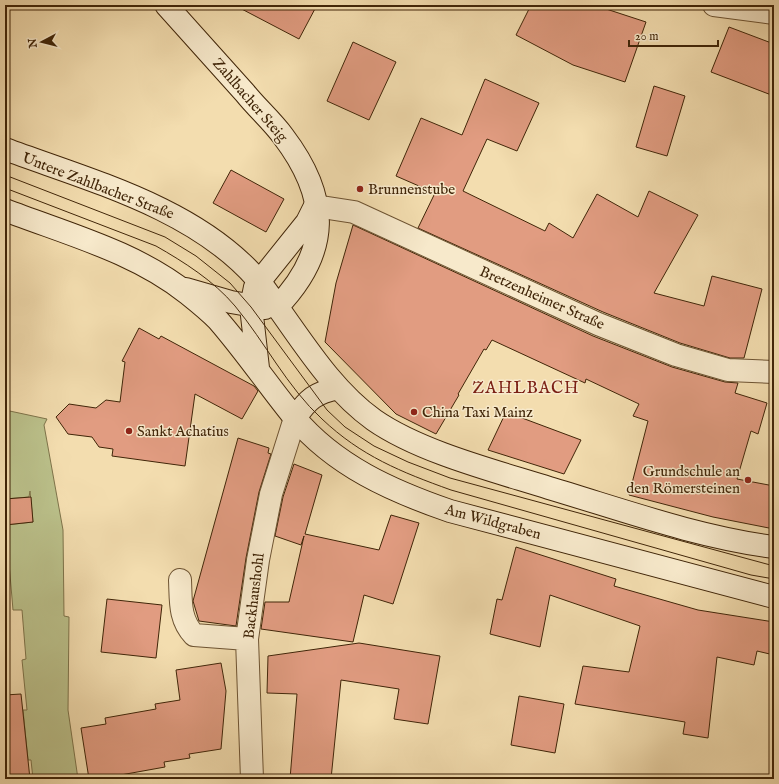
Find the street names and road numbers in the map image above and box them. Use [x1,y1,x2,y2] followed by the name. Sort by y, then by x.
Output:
[208,54,292,147] street label: Zahlbacher Steig
[19,148,177,224] street label: Untere Zahlbacher Straße
[477,262,608,334] street label: Bretzenheimer Straße
[442,500,543,544] street label: Am Wildgraben
[239,551,269,640] street label: Backhaushohl

